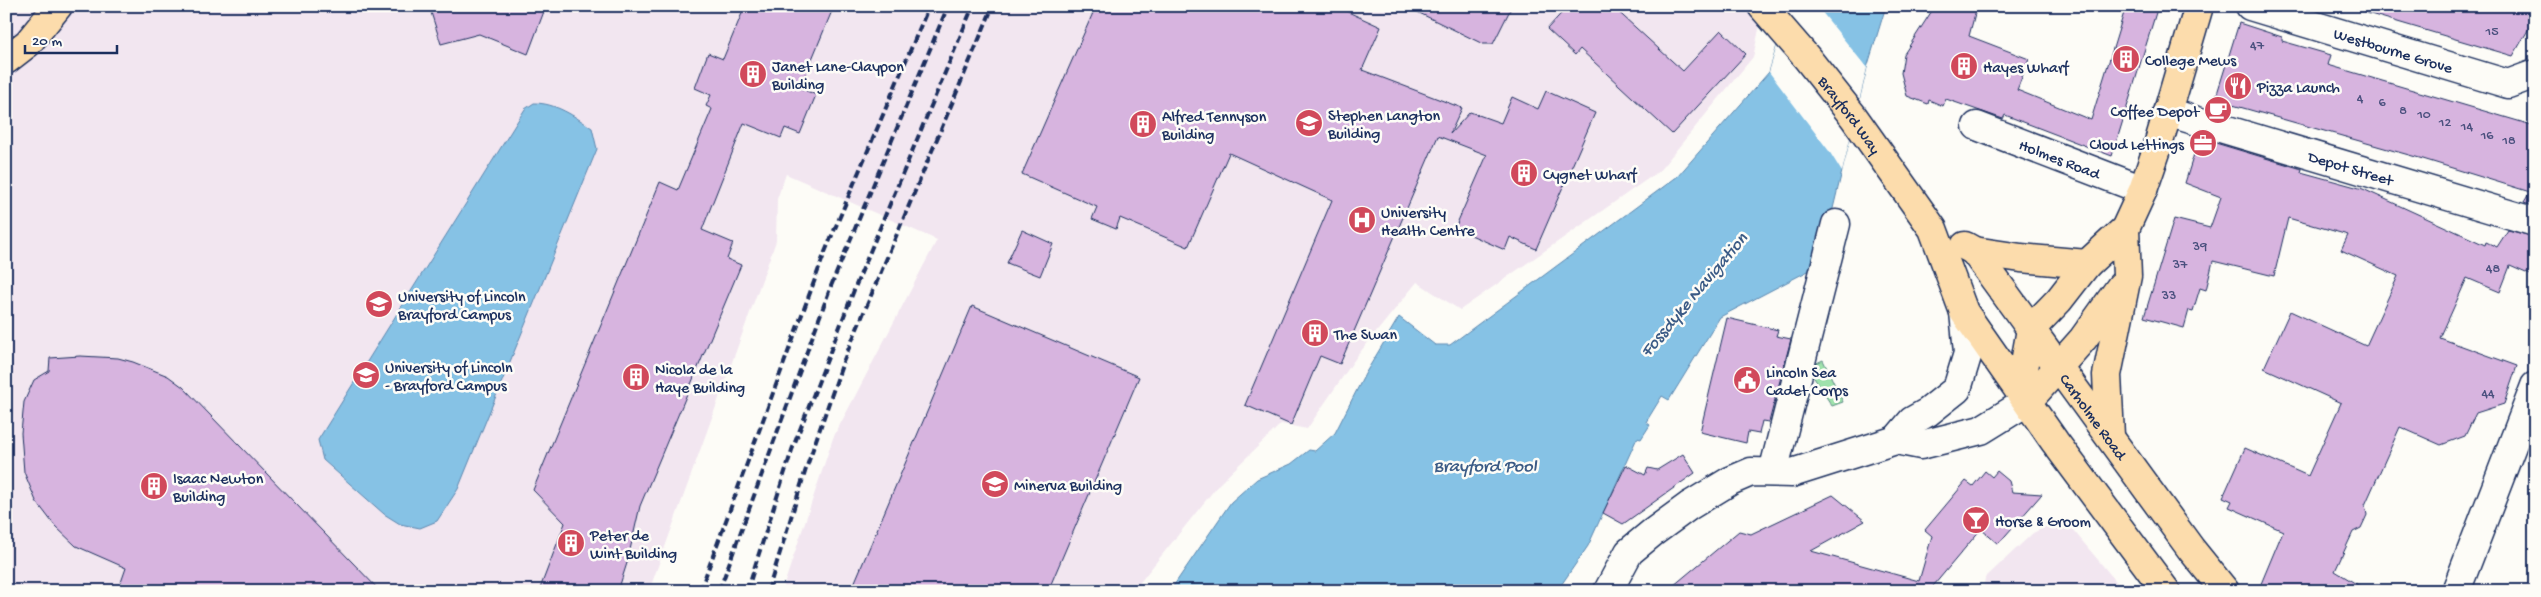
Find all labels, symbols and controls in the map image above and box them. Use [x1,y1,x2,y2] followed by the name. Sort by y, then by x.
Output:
[25,22,118,54] scale bar
[2484,24,2499,41] house number: 15
[2331,26,2455,80] street label: Westbourne Grove
[32,33,62,51] text: 20 m
[2250,38,2265,55] house number: 47
[2111,44,2141,74] building icon: College Mews
[1949,51,1979,81] building icon: Hayes Wharf
[2145,53,2237,72] place label: College Mews
[738,59,768,89] building icon: Janet Lane-Claypon Building
[771,59,904,96] place label: Janet Lane-Claypon Building
[1983,60,2070,79] place label: Hayes Wharf
[2223,71,2253,101] restaurant icon: Pizza Launch
[1812,73,1883,159] street label: Brayford Way
[2256,80,2340,99] place label: Pizza Launch
[2357,91,2364,108] house number: 4
[2203,95,2233,125] cafe icon: Coffee Depot
[2378,95,2386,112] house number: 6
[2399,103,2407,120] house number: 8
[2111,104,2200,123] place label: Coffee Depot
[2416,107,2431,124] house number: 10
[1294,108,1324,138] school or university icon: Stephen Langton Building
[1327,108,1441,145] place label: Stephen Langton Building
[1128,109,1158,139] building icon: Alfred Tennyson Building
[1161,109,1267,146] place label: Alfred Tennyson Building
[2438,115,2451,132] house number: 12
[2460,119,2474,136] house number: 14
[2188,128,2218,158] office icon: Cloud Lettings
[2480,128,2494,145] house number: 16
[2501,133,2516,150] house number: 18
[2016,137,2103,186] street label: Holmes Road
[2090,137,2185,156] place label: Cloud Lettings
[2304,148,2396,192] street label: Depot Street
[1509,158,1539,188] building icon: Cygnet Wharf
[1543,167,1638,186] place label: Cygnet Wharf
[1347,205,1377,235] hospital icon: University Health Centre
[1381,205,1475,242] place label: University Health Centre
[1637,229,1753,362] water label: Fossdyke Navigation
[2192,239,2207,256] house number: 39
[2172,257,2188,274] house number: 37
[2486,261,2500,278] house number: 48
[2161,288,2176,305] house number: 33
[364,289,394,319] school or university icon: University of Lincoln Brayford Campus
[397,289,526,326] place label: University of Lincoln Brayford Campus
[1300,318,1330,348] building icon: The Swan
[1333,327,1398,346] place label: The Swan
[351,360,381,390] school or university icon: University of Lincoln - Brayford Campus
[385,360,513,397] place label: University of Lincoln - Brayford Campus
[621,362,651,392] building icon: Nicola de la Haye Building
[655,362,745,399] place label: Nicola de la Haye Building
[1732,365,1762,395] public building icon: Lincoln Sea Cadet Corps
[1766,365,1849,402] place label: Lincoln Sea Cadet Corps
[2054,371,2130,466] street label: Carholme Road
[2481,386,2495,403] house number: 44
[1433,457,1538,478] water label: Brayford Pool
[980,469,1010,499] school or university icon: Minerva Building
[139,471,169,501] building icon: Isaac Newton Building
[172,471,264,508] place label: Isaac Newton Building
[1014,478,1122,497] place label: Minerva Building
[1961,505,1991,535] bar icon: Horse & Groom
[1995,514,2092,533] place label: Horse & Groom
[556,528,586,558] building icon: Peter de Wint Building
[589,528,677,565] place label: Peter de Wint Building

